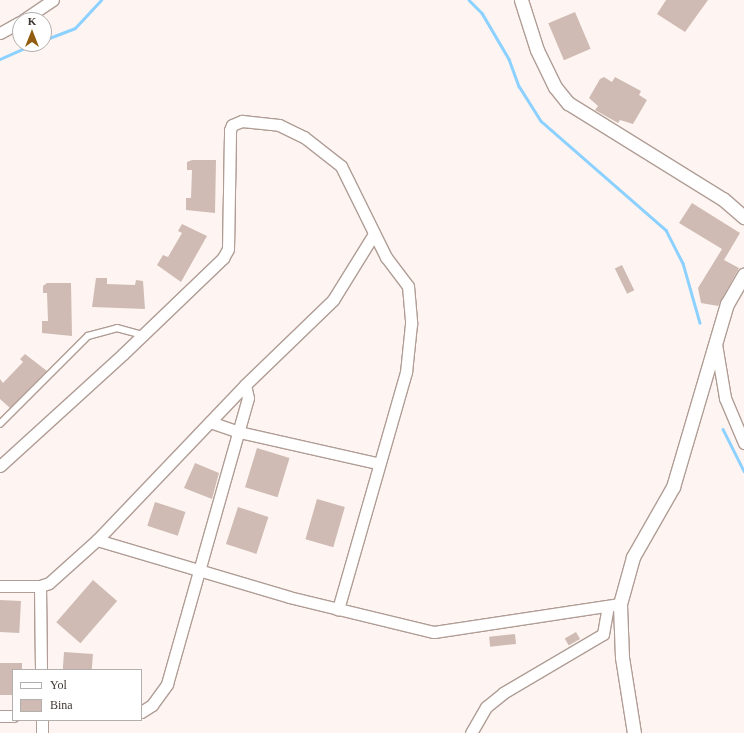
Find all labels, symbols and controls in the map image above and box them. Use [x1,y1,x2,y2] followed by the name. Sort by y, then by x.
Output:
[12,12,52,52] north arrow
[28,15,36,27] text: K
[12,669,142,721] legend
[50,678,67,692] text: Yol
[50,698,73,712] text: Bina

